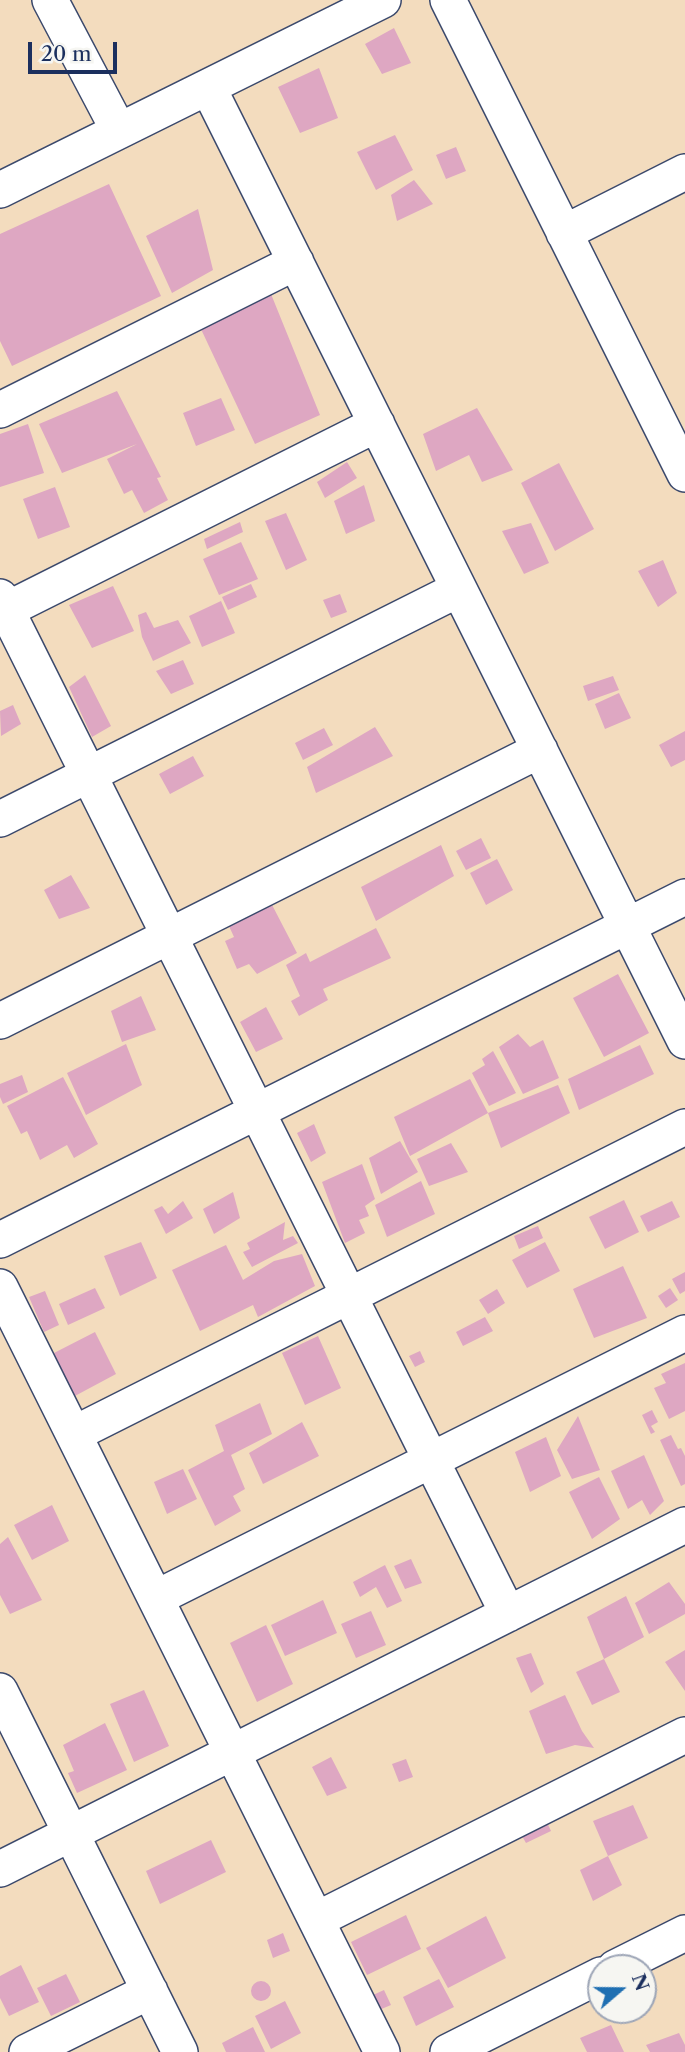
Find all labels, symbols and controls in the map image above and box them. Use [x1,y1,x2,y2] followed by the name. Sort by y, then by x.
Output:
[32,28,121,72] scale bar
[41,41,92,66] text: 20 m
[587,1954,657,2024] north arrow
[627,1971,654,1994] text: N

